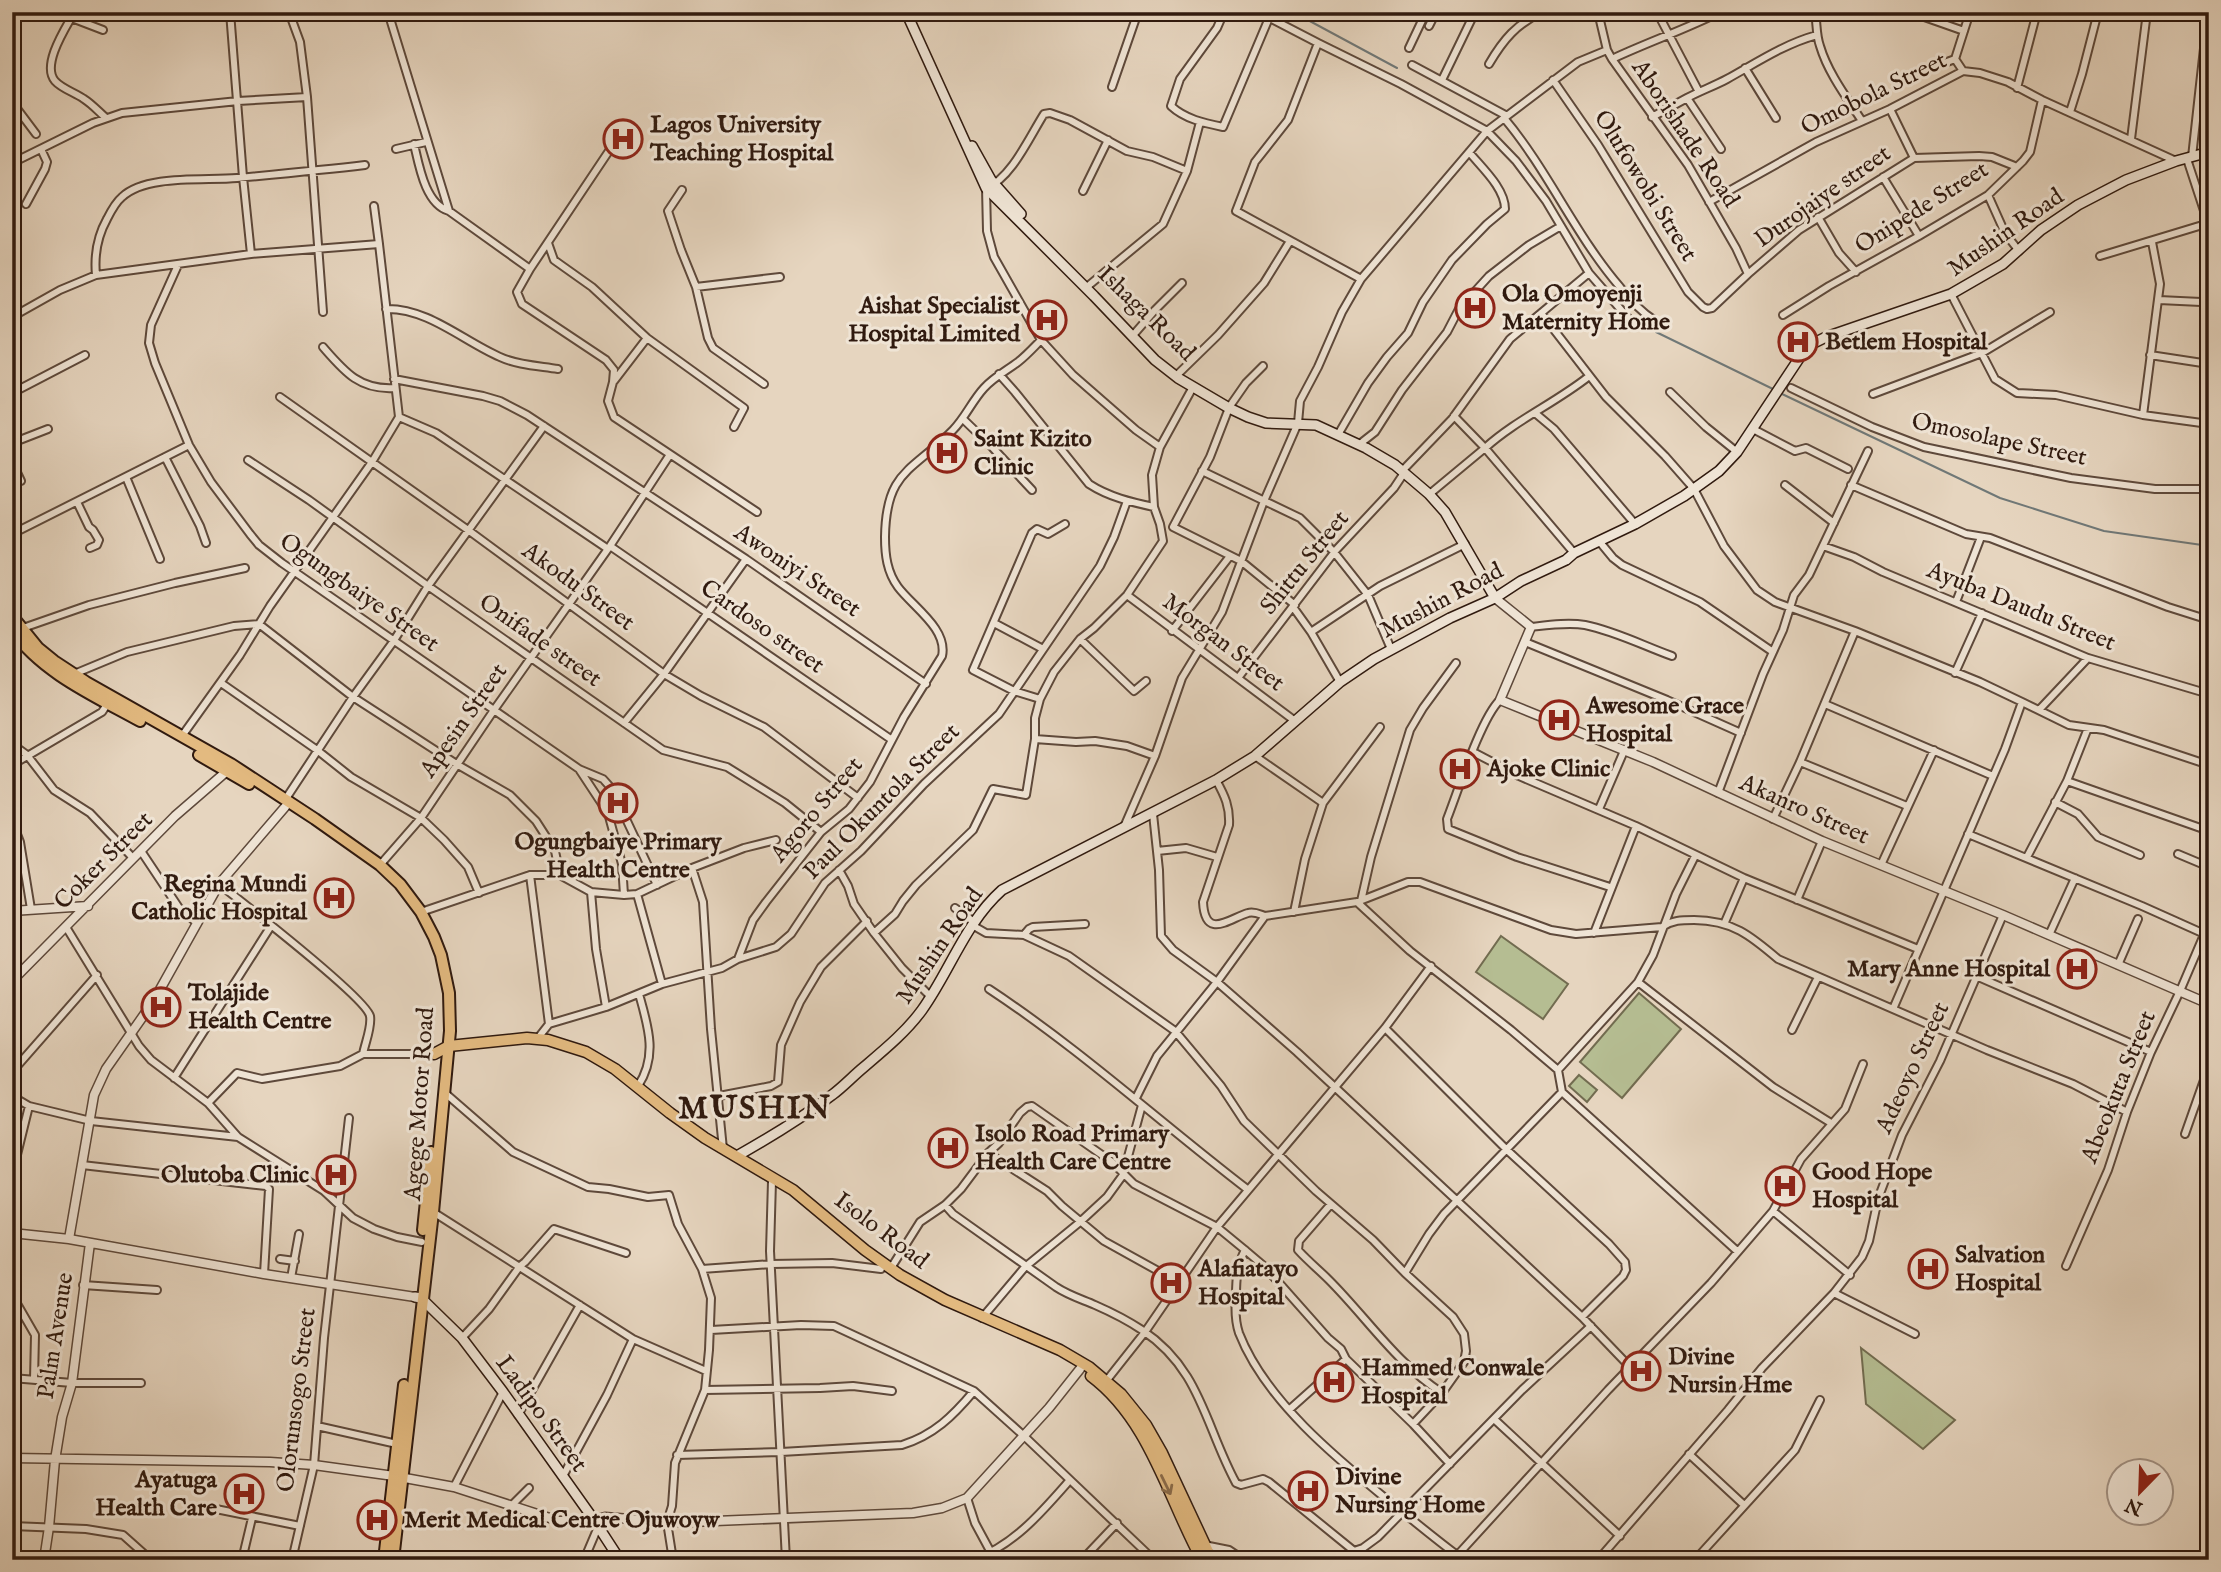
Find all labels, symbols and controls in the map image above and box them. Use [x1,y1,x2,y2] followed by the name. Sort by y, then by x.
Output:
[1796,45,1952,143] street label: Omobola Street
[1623,53,1746,214] street label: Aborishade Road
[1586,105,1704,267] street label: Olufowobi Street
[649,110,834,169] place label: Lagos University Teaching Hospital
[602,118,644,160] hospital icon: Lagos University Teaching Hospital
[1749,139,1897,255] street label: Durojaiye street
[1849,155,1995,261] street label: Onipede Street
[1942,182,2070,284] street label: Mushin Road
[1090,260,1202,369] street label: Ishaga Road
[1502,279,1670,338] place label: Ola Omoyenji Maternity Home
[1454,287,1496,329] hospital icon: Ola Omoyenji Maternity Home
[848,291,1021,350] place label: Aishat Specialist Hospital Limited
[1026,299,1068,341] hospital icon: Aishat Specialist Hospital Limited
[1777,321,1819,363] hospital icon: Betlem Hospital
[1825,327,1988,358] place label: Betlem Hospital
[1909,406,2089,474] street label: Omosolape Street
[974,424,1092,483] place label: Saint Kizito Clinic
[926,432,968,474] hospital icon: Saint Kizito Clinic
[1254,505,1356,621] street label: Shittu Street
[727,517,866,625] street label: Awoniyi Street
[273,526,445,660] street label: Ogungbaiye Street
[515,535,640,638] street label: Akodu Street
[1921,555,2120,659] street label: Ayuba Daudu Street
[1375,556,1509,646] street label: Mushin Road
[694,573,830,681] street label: Cardoso street
[473,587,607,695] street label: Onifade street
[1156,587,1290,699] street label: Morgan Street
[413,658,515,785] street label: Apesin Street
[1585,691,1744,750] place label: Awesome Grace Hospital
[1538,699,1580,741] hospital icon: Awesome Grace Hospital
[797,717,967,887] street label: Paul Okuntola Street
[1439,748,1481,790] hospital icon: Ajoke Clinic
[763,751,870,870] street label: Agoro Street
[1486,754,1610,785] place label: Ajoke Clinic
[1733,767,1874,852] street label: Akanro Street
[597,782,639,824] hospital icon: Ogungbaiye Primary Health Centre
[48,805,160,917] street label: Coker Street
[514,827,723,886] place label: Ogungbaiye Primary Health Centre
[131,869,308,928] place label: Regina Mundi Catholic Hospital
[313,877,355,919] hospital icon: Regina Mundi Catholic Hospital
[890,881,991,1010] street label: Mushin Road
[2056,948,2098,990] hospital icon: Mary Anne Hospital
[1847,954,2050,985] place label: Mary Anne Hospital
[187,978,331,1037] place label: Tolajide Health Centre
[140,986,182,1028] hospital icon: Tolajide Health Centre
[1869,997,1957,1140] street label: Adeoyo Street
[398,1006,442,1203] street label: Agege Motor Road
[2074,1006,2164,1169] street label: Abeokuta Street
[678,1089,832,1130] district label: MUSHIN
[975,1119,1171,1178] place label: Isolo Road Primary Health Care Centre
[927,1127,969,1169] hospital icon: Isolo Road Primary Health Care Centre
[315,1154,357,1196] hospital icon: Olutoba Clinic
[1812,1157,1932,1216] place label: Good Hope Hospital
[161,1160,309,1191] place label: Olutoba Clinic
[1764,1165,1806,1207] hospital icon: Good Hope Hospital
[828,1185,935,1277] street label: Isolo Road
[1955,1240,2045,1299] place label: Salvation Hospital
[1907,1248,1949,1290] hospital icon: Salvation Hospital
[1197,1254,1298,1313] place label: Alafiatayo Hospital
[1150,1262,1192,1304] hospital icon: Alafiatayo Hospital
[31,1270,81,1402] street label: Palm Avenue
[270,1306,324,1494] street label: Olorunsogo Street
[1667,1342,1792,1401] place label: Divine Nursin Hme
[488,1349,594,1479] street label: Ladipo Street
[1620,1350,1662,1392] hospital icon: Divine Nursin Hme
[1361,1353,1544,1412] place label: Hammed Conwale Hospital
[1313,1361,1355,1403] hospital icon: Hammed Conwale Hospital
[2106,1456,2176,1526] north arrow
[1334,1462,1485,1521] place label: Divine Nursing Home
[95,1465,218,1524] place label: Ayatuga Health Care
[1287,1470,1329,1512] hospital icon: Divine Nursing Home
[223,1473,265,1515] hospital icon: Ayatuga Health Care
[1160,1474,1174,1495] one-way arrow
[2121,1491,2147,1520] text: N
[356,1499,398,1541] hospital icon: Merit Medical Centre Ojuwoyw
[404,1505,720,1536] place label: Merit Medical Centre Ojuwoyw

